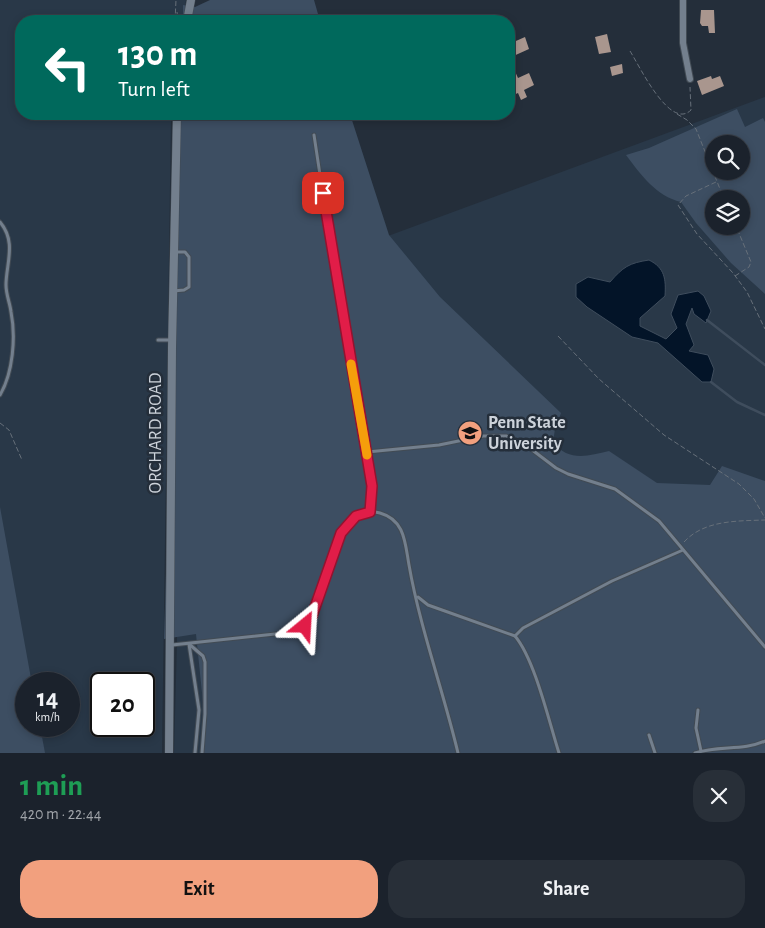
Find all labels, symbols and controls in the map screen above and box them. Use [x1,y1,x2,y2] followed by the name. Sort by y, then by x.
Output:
[35,35,100,100] icon: left
[118,37,197,72] text: 130 m
[118,78,190,100] text: Turn left
[705,135,750,235] map controls
[705,135,750,180] button: search
[302,172,344,214] pin
[309,179,337,207] icon: arrive
[705,190,750,235] button: layers
[147,373,165,493] street label: ORCHARD ROAD
[488,414,566,453] place label: Penn State University
[457,420,483,446] school or university icon: Penn State University
[278,599,330,651] position arrow
[90,672,155,737] speed limit sign: 20
[37,686,58,711] text: 14
[35,711,60,723] text: km/h
[693,770,745,822] button: close
[20,771,83,801] text: 1 min
[20,806,101,822] text: 420 m · 22:44
[20,860,378,918] button: Exit
[388,860,745,918] button: Share

